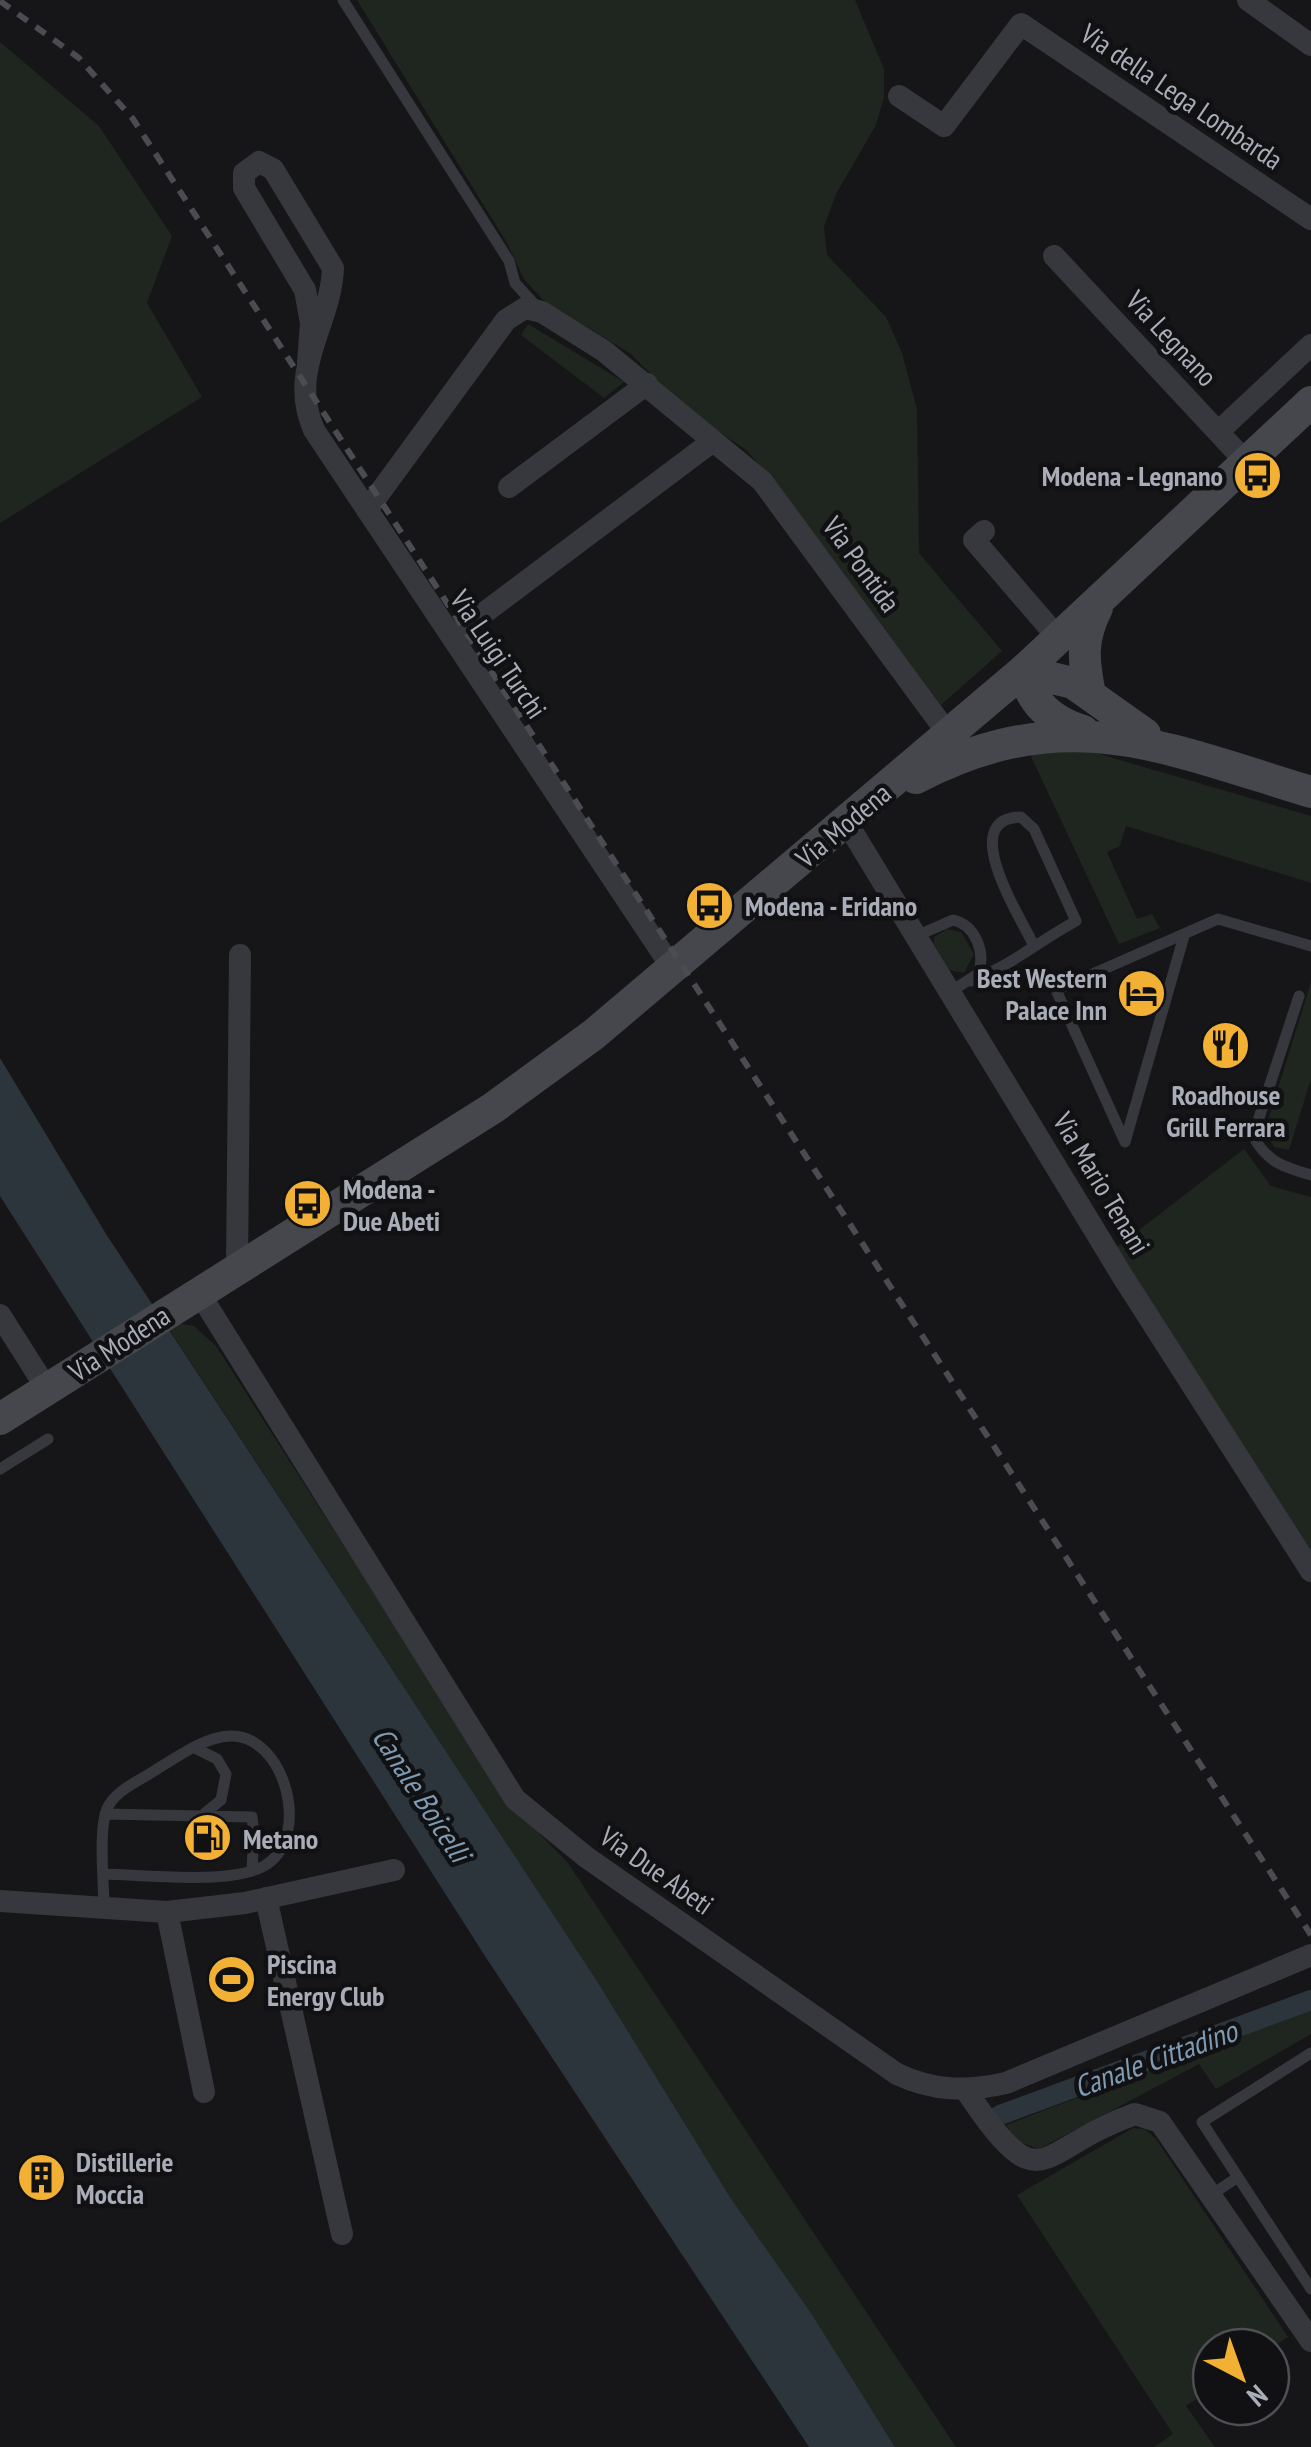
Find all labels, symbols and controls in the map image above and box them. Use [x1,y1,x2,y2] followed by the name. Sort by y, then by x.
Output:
[1073,14,1290,177] street label: Via della Lega Lombarda
[1118,282,1226,394] street label: Via Legnano
[1232,449,1284,501] bus stop icon: Modena - Legnano
[1042,457,1223,494] place label: Modena - Legnano
[814,508,909,619] street label: Via Pontida
[442,582,556,725] street label: Via Luigi Turchi
[787,774,898,876] street label: Via Modena
[684,879,736,931] bus stop icon: Modena - Eridano
[745,887,917,924] place label: Modena - Eridano
[977,959,1107,1028] place label: Best Western Palace Inn
[1116,967,1168,1019] hotel icon: Best Western Palace Inn
[1200,1020,1252,1072] restaurant icon: Roadhouse Grill Ferrara
[1166,1076,1286,1145] place label: Roadhouse Grill Ferrara
[1045,1104,1159,1261] street label: Via Mario Tenani
[343,1170,440,1239] place label: Modena - Due Abeti
[282,1178,334,1230] bus stop icon: Modena - Due Abeti
[61,1297,177,1390] street label: Via Modena
[364,1719,482,1872] water label: Canale Boicelli
[182,1812,234,1864] fuel station icon: Metano
[592,1817,721,1923] street label: Via Due Abeti
[243,1820,318,1857] place label: Metano
[267,1945,384,2014] place label: Piscina Energy Club
[206,1953,258,2005] sports icon: Piscina Energy Club
[1068,2010,1244,2106] water label: Canale Cittadino
[76,2143,174,2212] place label: Distillerie Moccia
[15,2151,67,2203] building icon: Distillerie Moccia
[1191,2327,1291,2427] north arrow
[1240,2377,1276,2415] text: N

